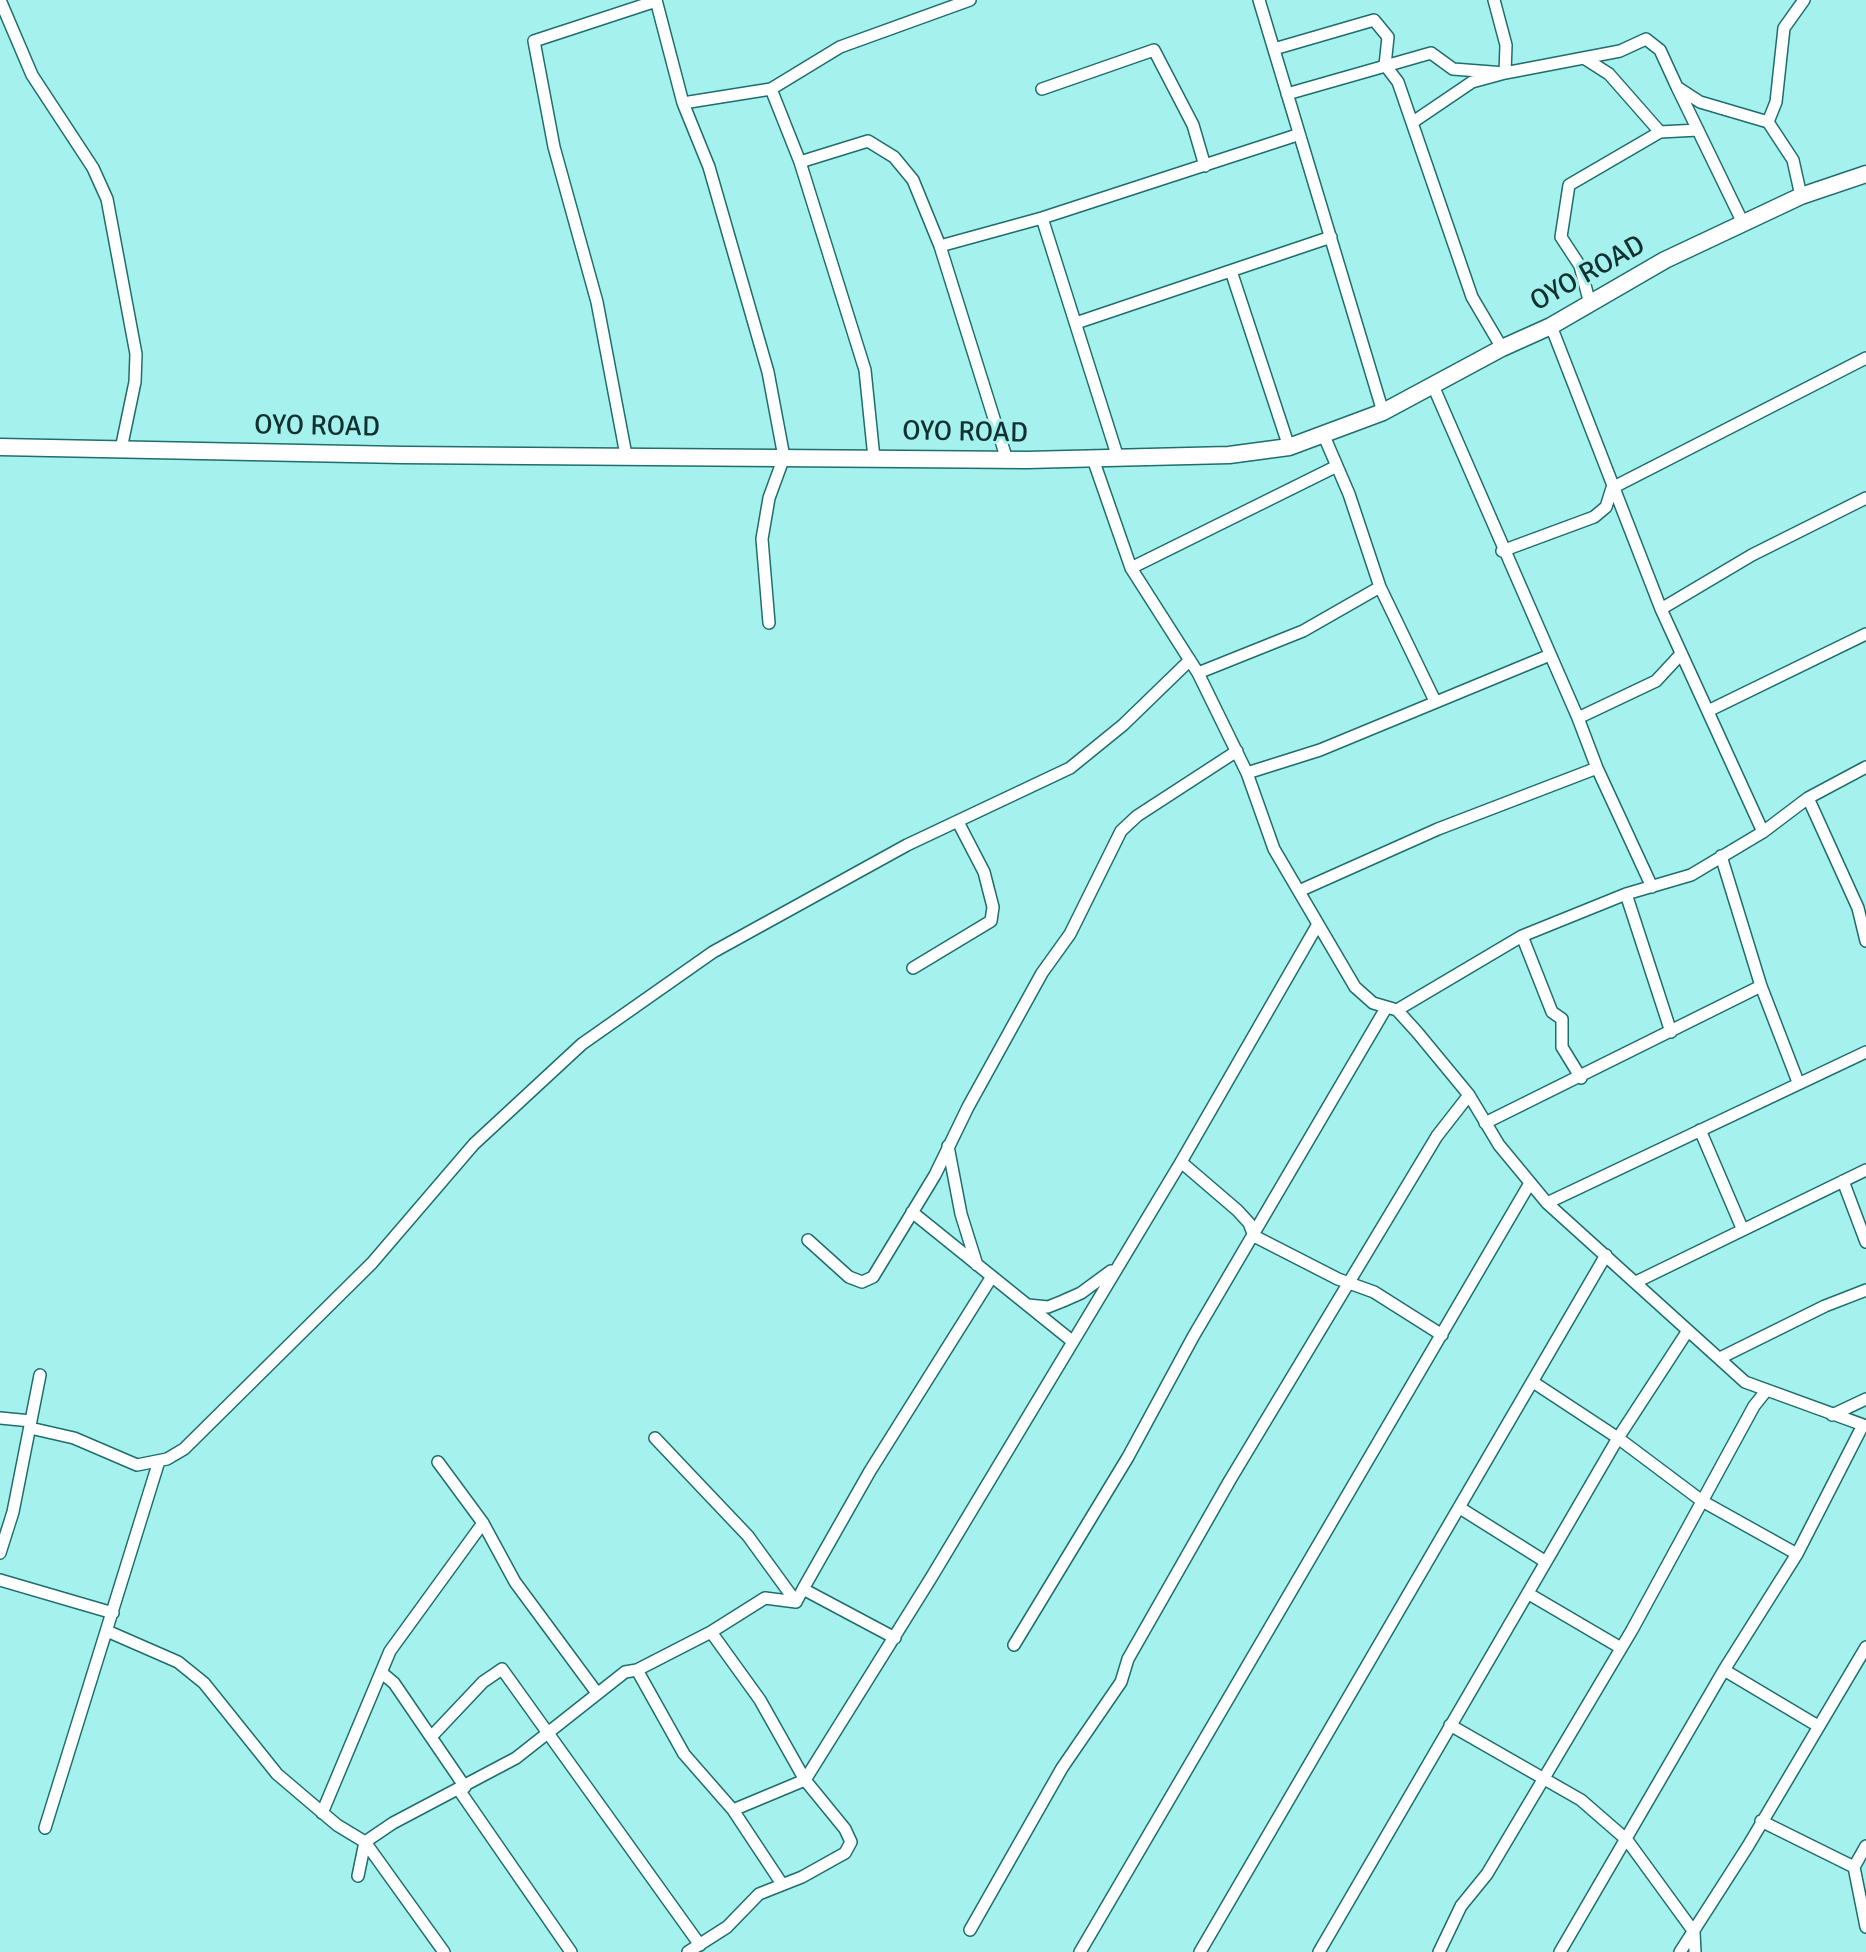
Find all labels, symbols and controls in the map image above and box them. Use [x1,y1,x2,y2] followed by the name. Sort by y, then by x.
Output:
[1525,229,1651,319] street label: OYO ROAD
[254,409,380,445] street label: OYO ROAD
[902,415,1028,451] street label: OYO ROAD

